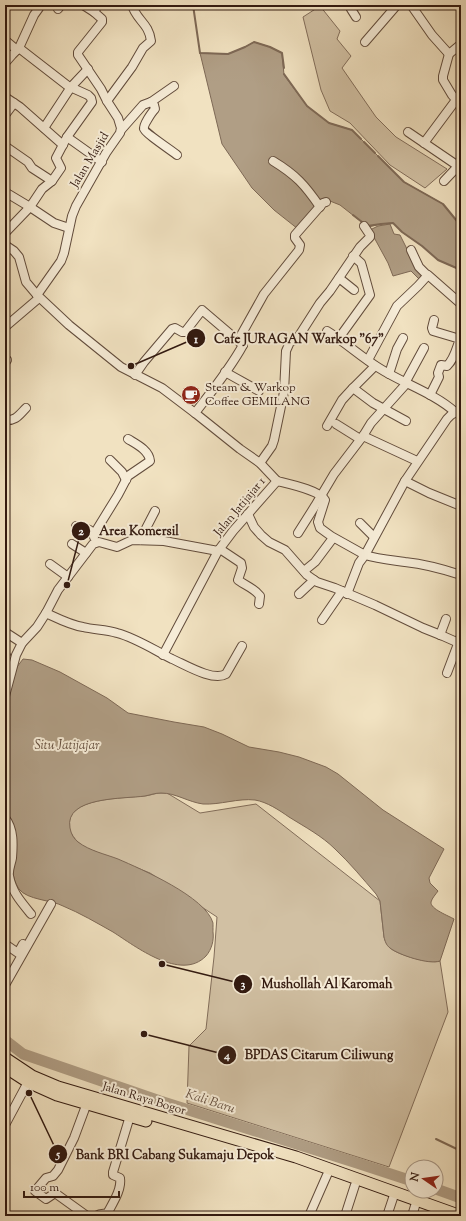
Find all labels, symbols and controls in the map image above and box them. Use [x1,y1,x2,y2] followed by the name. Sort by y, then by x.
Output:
[66,128,114,192] street label: Jalan Masjid
[186,326,392,351] callout: Cafe JURAGAN Warkop "67"
[193,331,199,349] text: 1
[214,331,384,349] text: Cafe JURAGAN Warkop "67"
[205,379,310,411] place label: Steam & Warkop Coffee GEMILANG
[180,384,202,406] cafe icon: Steam & Warkop Coffee GEMILANG
[209,473,270,541] street label: Jalan Jatijajar 1
[71,518,187,543] callout: Area Komersil
[78,523,84,541] text: 2
[99,523,179,541] text: Area Komersil
[34,737,100,755] water label: Situ Jatijajar
[233,971,400,996] callout: Mushollah Al Karomah
[241,976,246,994] text: 3
[261,976,393,994] text: Mushollah Al Karomah
[217,1042,401,1067] callout: BPDAS Citarum Ciliwung
[223,1047,230,1065] text: 4
[245,1047,394,1065] text: BPDAS Citarum Ciliwung
[99,1077,188,1120] street label: Jalan Raya Bogor
[183,1086,237,1119] water label: Kali Baru
[48,1142,282,1167] callout: Bank BRI Cabang Sukamaju Depok
[55,1146,61,1164] text: 5
[76,1147,275,1165] text: Bank BRI Cabang Sukamaju Depok
[404,1159,444,1199] north arrow
[406,1171,424,1184] text: N
[24,1173,119,1199] scale bar
[30,1179,59,1197] text: 100 m

